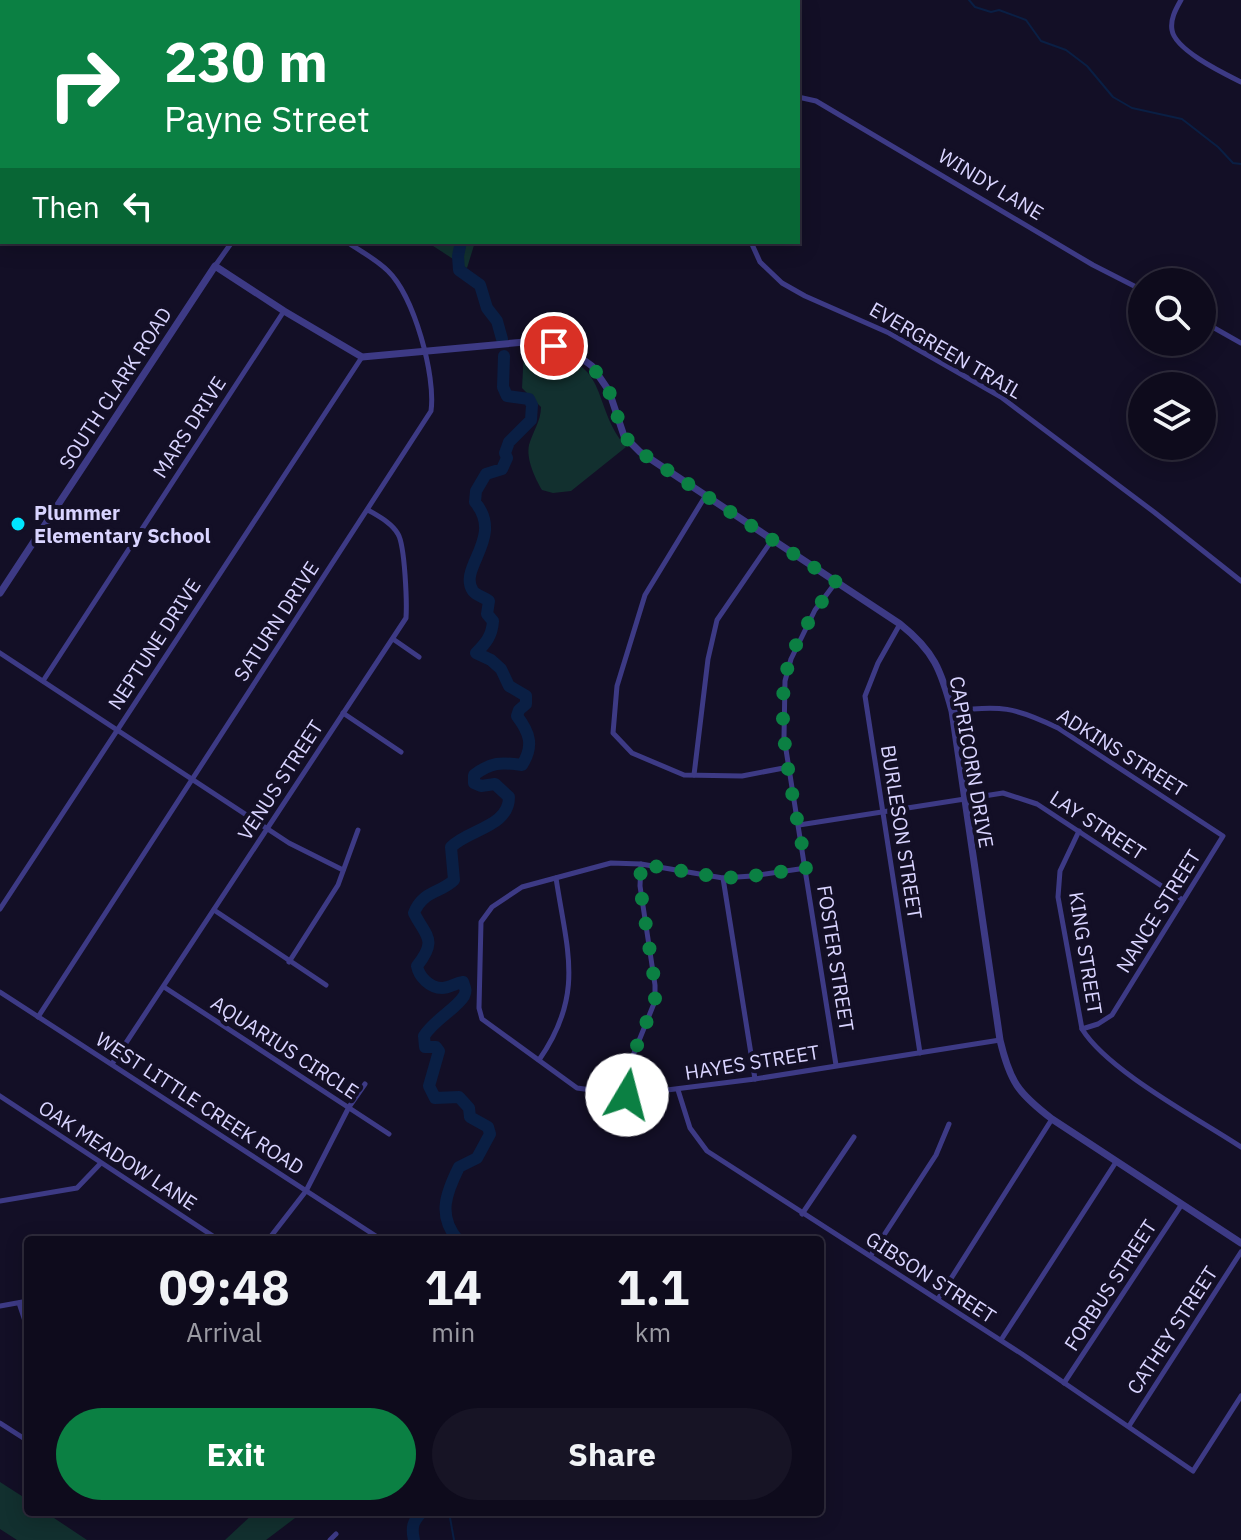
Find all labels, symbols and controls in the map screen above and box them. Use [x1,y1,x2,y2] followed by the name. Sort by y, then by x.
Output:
[164,25,328,97] text: 230 m
[32,32,136,136] icon: right
[164,95,370,142] text: Payne Street
[933,142,1049,226] street label: WINDY LANE
[116,184,160,228] icon: left
[32,187,100,226] text: Then
[1128,268,1216,460] map controls
[1128,268,1216,356] button: search
[865,295,1027,405] street label: EVERGREEN TRAIL
[52,302,178,474] street label: SOUTH CLARK ROAD
[520,312,588,380] pin
[532,324,576,368] icon: arrive
[146,371,232,483] street label: MARS DRIVE
[1128,372,1216,460] button: layers
[34,499,211,549] place label: Plummer Elementary School
[9,515,27,533] marker: Plummer Elementary School
[227,556,325,686] street label: SATURN DRIVE
[101,573,207,715] street label: NEPTUNE DRIVE
[944,674,1000,850] street label: CAPRICORN DRIVE
[1052,701,1192,803] street label: ADKINS STREET
[231,715,329,845] street label: VENUS STREET
[875,743,929,921] street label: BURLESON STREET
[1045,784,1151,866] street label: LAY STREET
[1109,844,1207,978] street label: NANCE STREET
[811,883,861,1033] street label: FOSTER STREET
[1063,890,1109,1016] street label: KING STREET
[206,989,364,1105] street label: AQUARIUS CIRCLE
[91,1025,309,1181] street label: WEST LITTLE CREEK ROAD
[683,1038,821,1086] street label: HAYES STREET
[585,1053,669,1137] position arrow
[34,1094,202,1216] street label: OAK MEADOW LANE
[1058,1214,1162,1356] street label: FORBUS STREET
[861,1225,1001,1329] street label: GIBSON STREET
[159,1256,290,1318] text: 09:48
[424,1256,482,1318] text: 14
[617,1256,689,1318] text: 1.1
[1120,1261,1224,1399] street label: CATHEY STREET
[186,1315,262,1349] text: Arrival
[431,1315,475,1349] text: min
[635,1315,671,1349] text: km
[56,1408,416,1500] button: Exit
[432,1408,792,1500] button: Share

